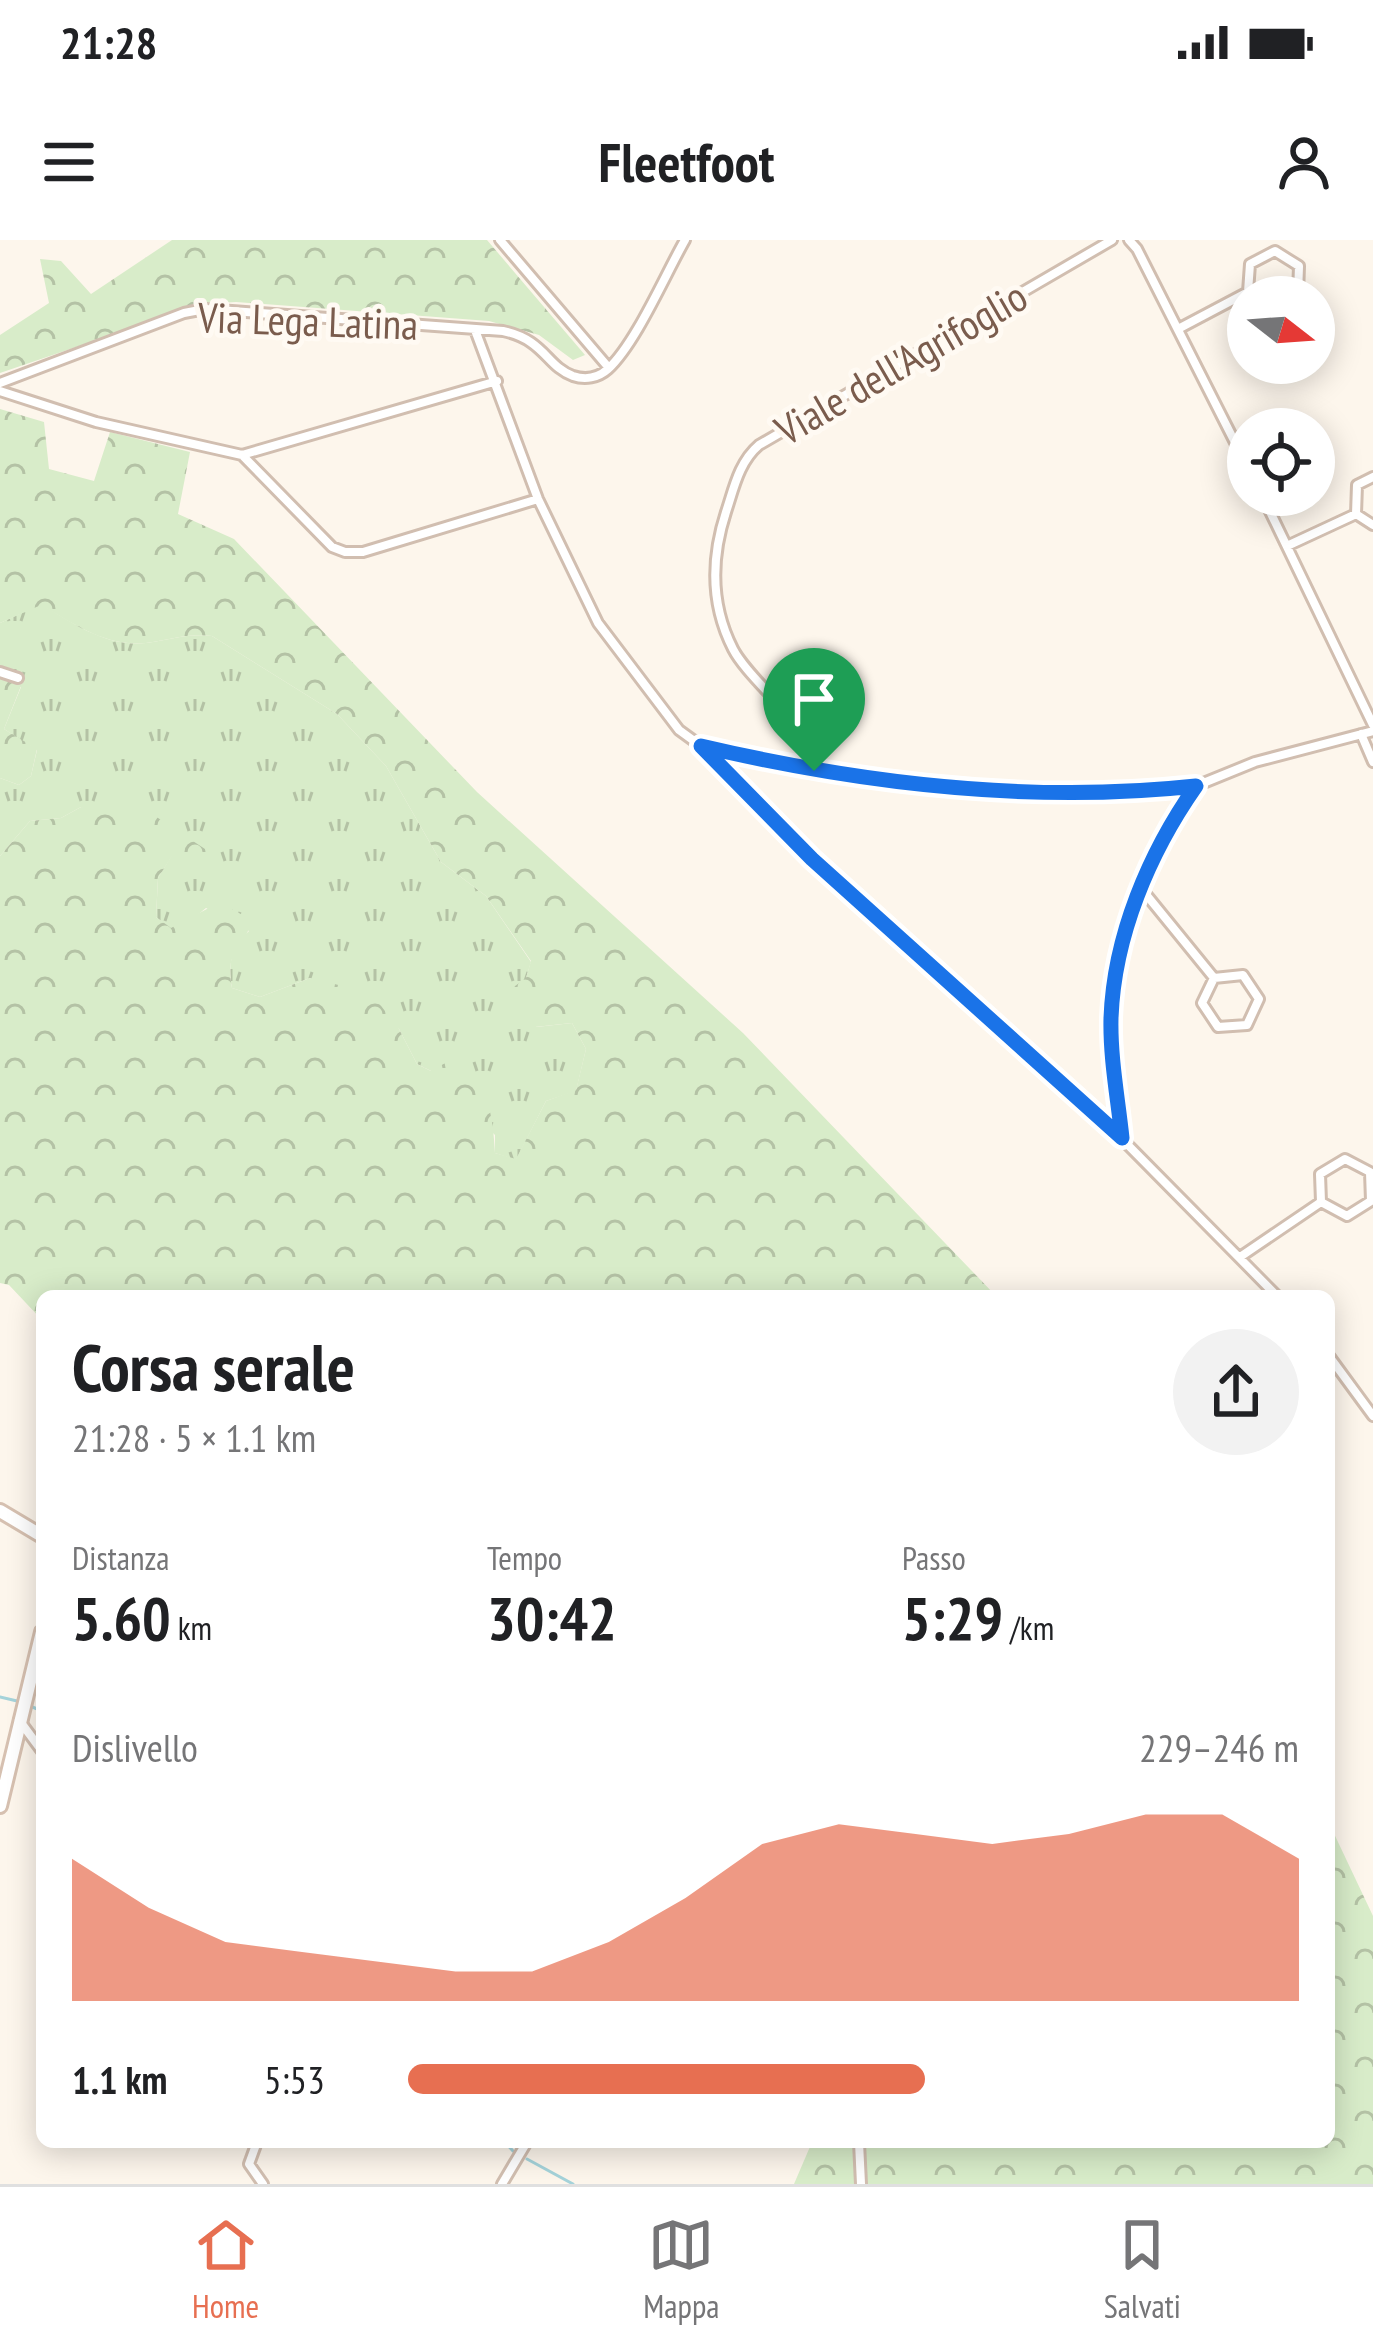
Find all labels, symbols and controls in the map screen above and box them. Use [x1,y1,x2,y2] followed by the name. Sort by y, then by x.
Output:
[60,13,157,71] text: 21:28
[599,127,774,197] text: Fleetfoot
[36,129,102,195] icon: menu
[1271,129,1337,195] icon: person
[764,268,1037,457] street label: Viale dell'Agrifoglio
[1227,276,1335,384] north arrow
[1227,276,1335,516] map controls
[196,289,419,352] street label: Via Lega Latina
[1227,408,1335,516] button: locate
[763,648,865,771] pin
[781,666,847,732] icon: arrive
[72,1324,355,1409] text: Corsa serale
[1173,1329,1299,1455] button: share
[72,1412,316,1463] text: 21:28 · 5 × 1.1 km
[72,1536,169,1579] text: Distanza
[487,1536,562,1579] text: Tempo
[902,1536,966,1579] text: Passo
[72,1579,171,1657] text: 5.60
[487,1579,617,1657] text: 30:42
[902,1579,1003,1657] text: 5:29
[171,1606,212,1649] text: km
[1003,1606,1054,1649] text: /km
[72,1722,198,1773] text: Dislivello
[1139,1722,1299,1773] text: 229–246 m
[72,2054,167,2105] text: 1.1 km
[264,2054,325,2105] text: 5:53
[192,2212,259,2327] tab: Home
[643,2212,719,2327] tab: Mappa
[1104,2212,1181,2327] tab: Salvati

